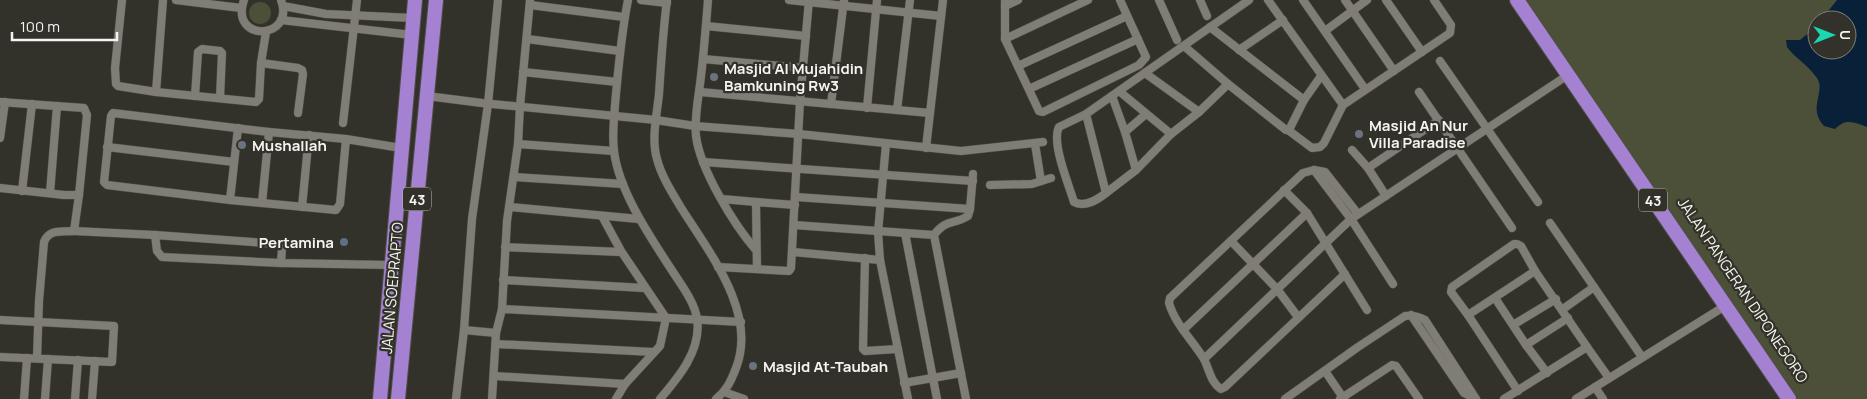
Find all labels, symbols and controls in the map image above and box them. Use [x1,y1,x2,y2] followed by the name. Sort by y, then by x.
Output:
[12,10,118,42] scale bar
[1807,10,1857,60] north arrow
[20,16,60,37] text: 100 m
[1836,30,1855,40] text: U
[724,58,863,96] place label: Masjid Al Mujahidin Bamkuning Rw3
[708,71,720,83] marker: Masjid Al Mujahidin Bamkuning Rw3
[1369,115,1468,153] place label: Masjid An Nur Villa Paradise
[1353,128,1365,140] marker: Masjid An Nur Villa Paradise
[252,135,327,156] place label: Mushallah
[236,139,248,151] marker: Mushallah
[403,188,431,210] road number: 43
[1639,188,1667,212] road number: 43
[1673,193,1813,387] street label: JALAN PANGERAN DIPONEGORO
[376,221,408,355] street label: JALAN SOEPRAPTO
[259,232,334,253] place label: Pertamina
[338,236,350,248] marker: Pertamina
[763,356,888,377] place label: Masjid At-Taubah
[747,360,759,372] marker: Masjid At-Taubah

